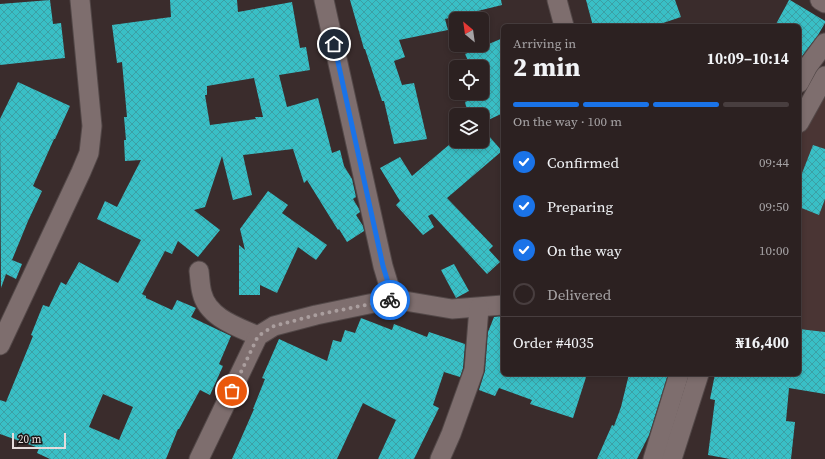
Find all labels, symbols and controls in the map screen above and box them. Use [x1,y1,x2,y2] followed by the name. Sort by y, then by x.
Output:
[449,12,489,52] north arrow
[449,12,489,148] map controls
[317,27,351,61] pin
[323,33,345,55] icon: home
[513,35,576,52] text: Arriving in
[707,48,789,69] text: 10:09–10:14
[513,49,580,85] text: 2 min
[449,60,489,100] button: locate
[449,108,489,148] button: layers
[513,113,622,130] text: On the way · 100 m
[513,151,535,173] icon: check
[547,152,619,173] text: Confirmed
[759,154,789,171] text: 09:44
[513,195,535,217] icon: check
[547,196,613,217] text: Preparing
[759,198,789,215] text: 09:50
[513,239,535,261] icon: check
[547,240,622,261] text: On the way
[759,242,789,259] text: 10:00
[370,280,410,320] courier
[547,284,611,305] text: Delivered
[379,289,401,311] icon: bike
[513,332,594,353] text: Order #4035
[736,332,789,353] text: ₦16,400
[215,374,249,408] pin
[221,380,243,402] icon: bag
[12,431,66,450] scale bar
[18,432,41,447] text: 20 m

